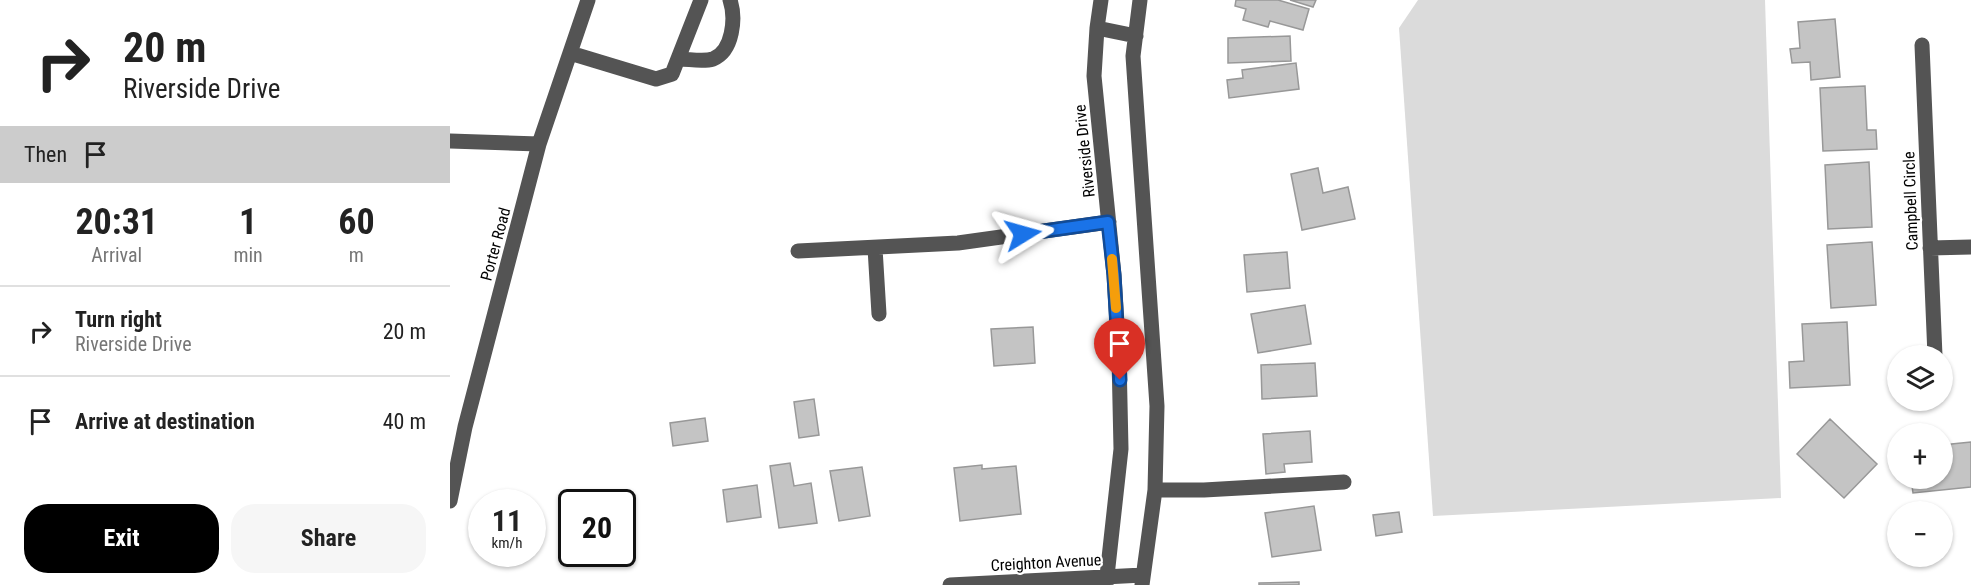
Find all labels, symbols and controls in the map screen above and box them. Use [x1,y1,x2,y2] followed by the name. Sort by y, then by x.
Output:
[123,23,206,72] text: 20 m
[24,24,102,102] icon: right
[123,73,280,105] text: Riverside Drive
[1070,104,1099,198] street label: Riverside Drive
[79,138,112,171] icon: arrive
[24,142,67,167] text: Then
[1899,151,1922,251] street label: Campbell Circle
[75,201,158,243] text: 20:31
[239,201,257,243] text: 1
[338,201,375,243] text: 60
[991,202,1055,266] position arrow
[477,205,514,283] street label: Porter Road
[91,243,142,267] text: Arrival
[233,243,263,267] text: min
[349,243,364,267] text: m
[75,307,162,332] text: Turn right
[24,315,57,348] icon: right
[1094,318,1145,380] pin
[383,319,426,344] text: 20 m
[1103,327,1136,360] icon: arrive
[75,332,192,356] text: Riverside Drive
[1887,345,1953,567] map controls
[1887,345,1953,411] button: layers
[24,405,57,438] icon: arrive
[75,409,255,434] text: Arrive at destination
[383,409,426,434] text: 40 m
[1887,423,1953,489] button: +
[558,489,636,567] speed limit sign: 20
[1887,501,1953,567] button: −
[492,503,522,538] text: 11
[24,504,219,573] button: Exit
[231,504,426,573] button: Share
[492,534,522,552] text: km/h
[990,550,1102,575] street label: Creighton Avenue

